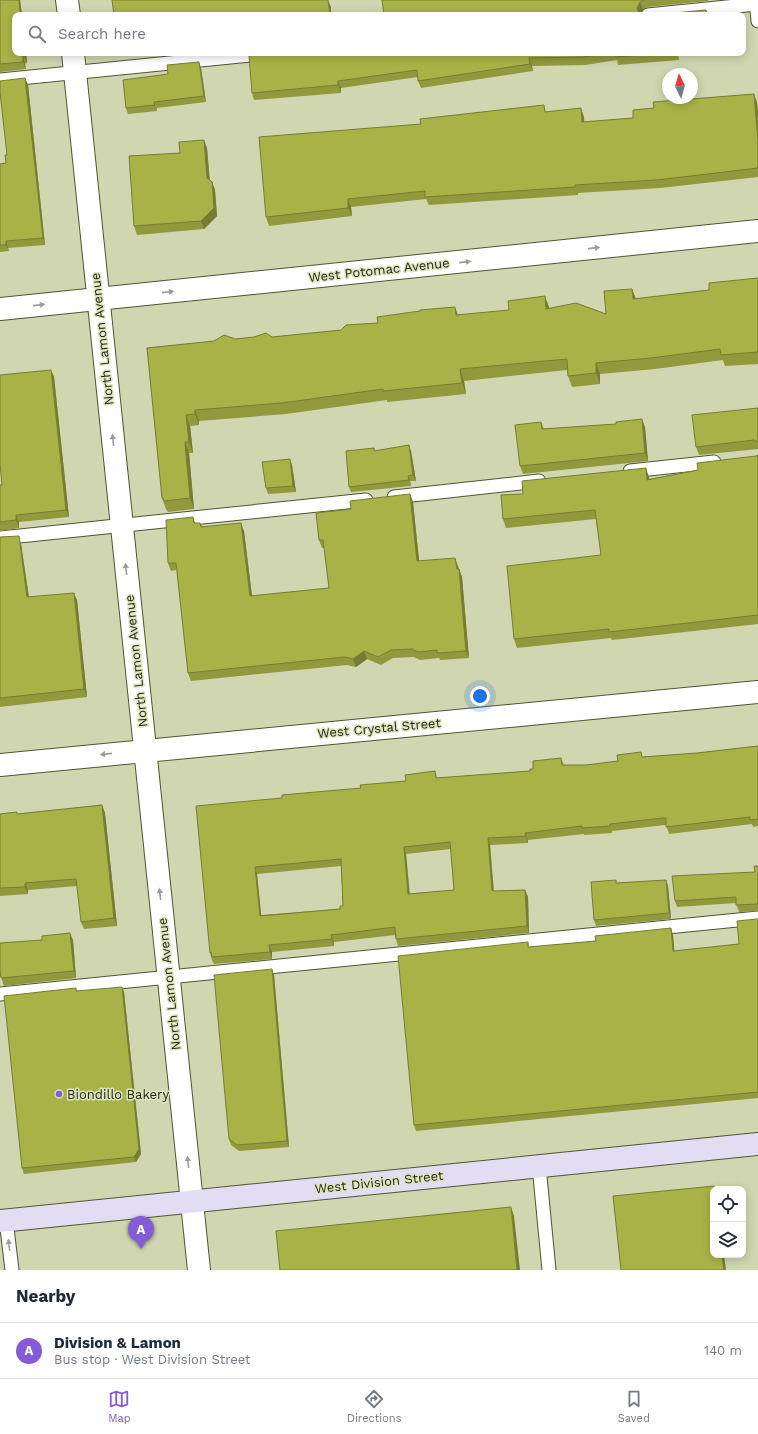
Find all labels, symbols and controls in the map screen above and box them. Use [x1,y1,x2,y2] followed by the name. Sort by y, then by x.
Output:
[12,12,746,56] search box
[26,23,48,45] icon: search
[58,25,146,43] text: Search here
[662,68,698,104] north arrow
[588,245,600,252] one-way arrow
[308,255,450,285] street label: West Potomac Avenue
[459,258,471,265] one-way arrow
[88,272,116,406] street label: North Lamon Avenue
[162,289,174,295] one-way arrow
[33,302,45,309] one-way arrow
[109,434,116,446] one-way arrow
[123,563,130,575] one-way arrow
[122,594,150,728] street label: North Lamon Avenue
[470,686,490,706] your location
[317,715,442,741] street label: West Crystal Street
[100,750,112,757] one-way arrow
[157,888,163,900] one-way arrow
[155,917,183,1051] street label: North Lamon Avenue
[67,1087,169,1102] place label: Biondillo Bakery
[54,1089,64,1099] marker: Biondillo Bakery
[185,1156,191,1168] one-way arrow
[314,1168,444,1196] street label: West Division Street
[710,1186,746,1258] map controls
[710,1186,746,1222] button: locate
[128,1216,154,1249] pin: A
[710,1222,746,1258] button: layers
[6,1239,13,1251] one-way arrow
[16,1286,75,1306] text: Nearby
[54,1334,181,1352] text: Division & Lamon
[25,1343,33,1358] text: A
[704,1343,742,1358] text: 140 m
[54,1352,251,1367] text: Bus stop · West Division Street
[108,1388,131,1425] tab: Map
[347,1388,401,1425] tab: Directions
[618,1388,650,1425] tab: Saved

